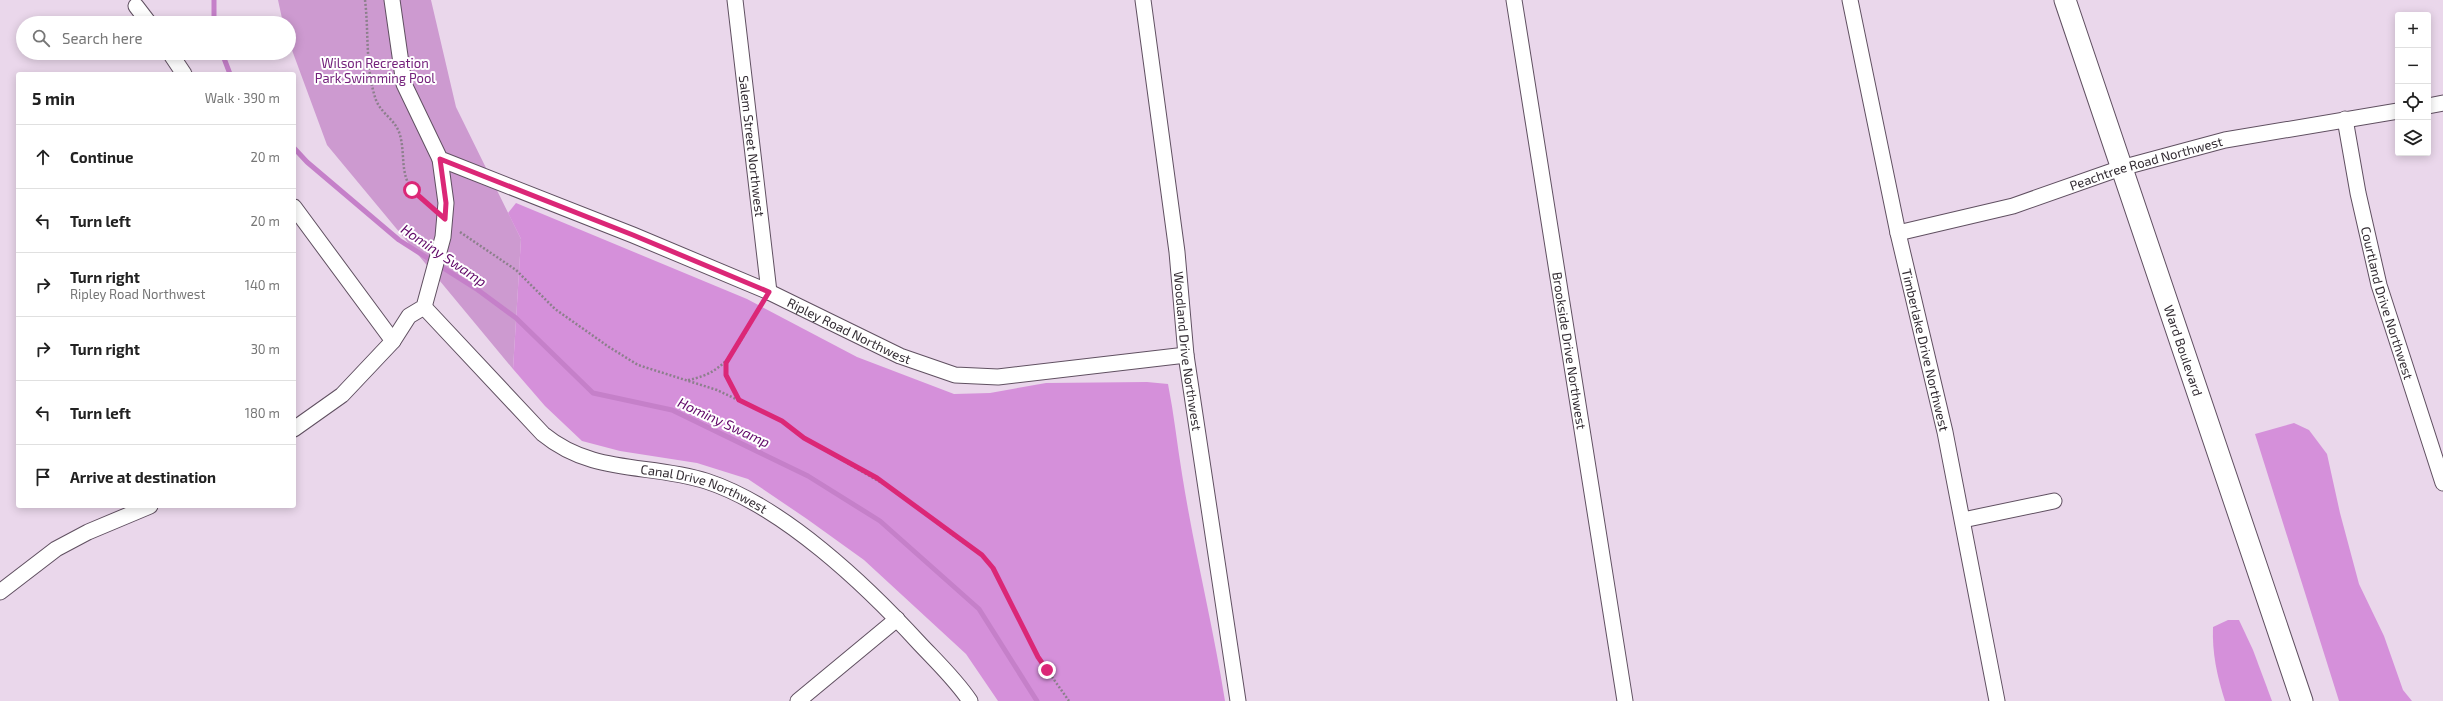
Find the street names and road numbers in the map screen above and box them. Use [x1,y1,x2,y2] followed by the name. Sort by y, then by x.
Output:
[736,74,768,218] street label: Salem Street Northwest
[2067,133,2224,193] street label: Peachtree Road Northwest
[2358,225,2417,382] street label: Courtland Drive Northwest
[1899,267,1953,433] street label: Timberlake Drive Northwest
[1171,271,1205,432] street label: Woodland Drive Northwest
[1549,271,1590,430] street label: Brookside Drive Northwest
[785,294,913,367] street label: Ripley Road Northwest
[2161,303,2206,398] street label: Ward Boulevard
[640,461,770,517] street label: Canal Drive Northwest

